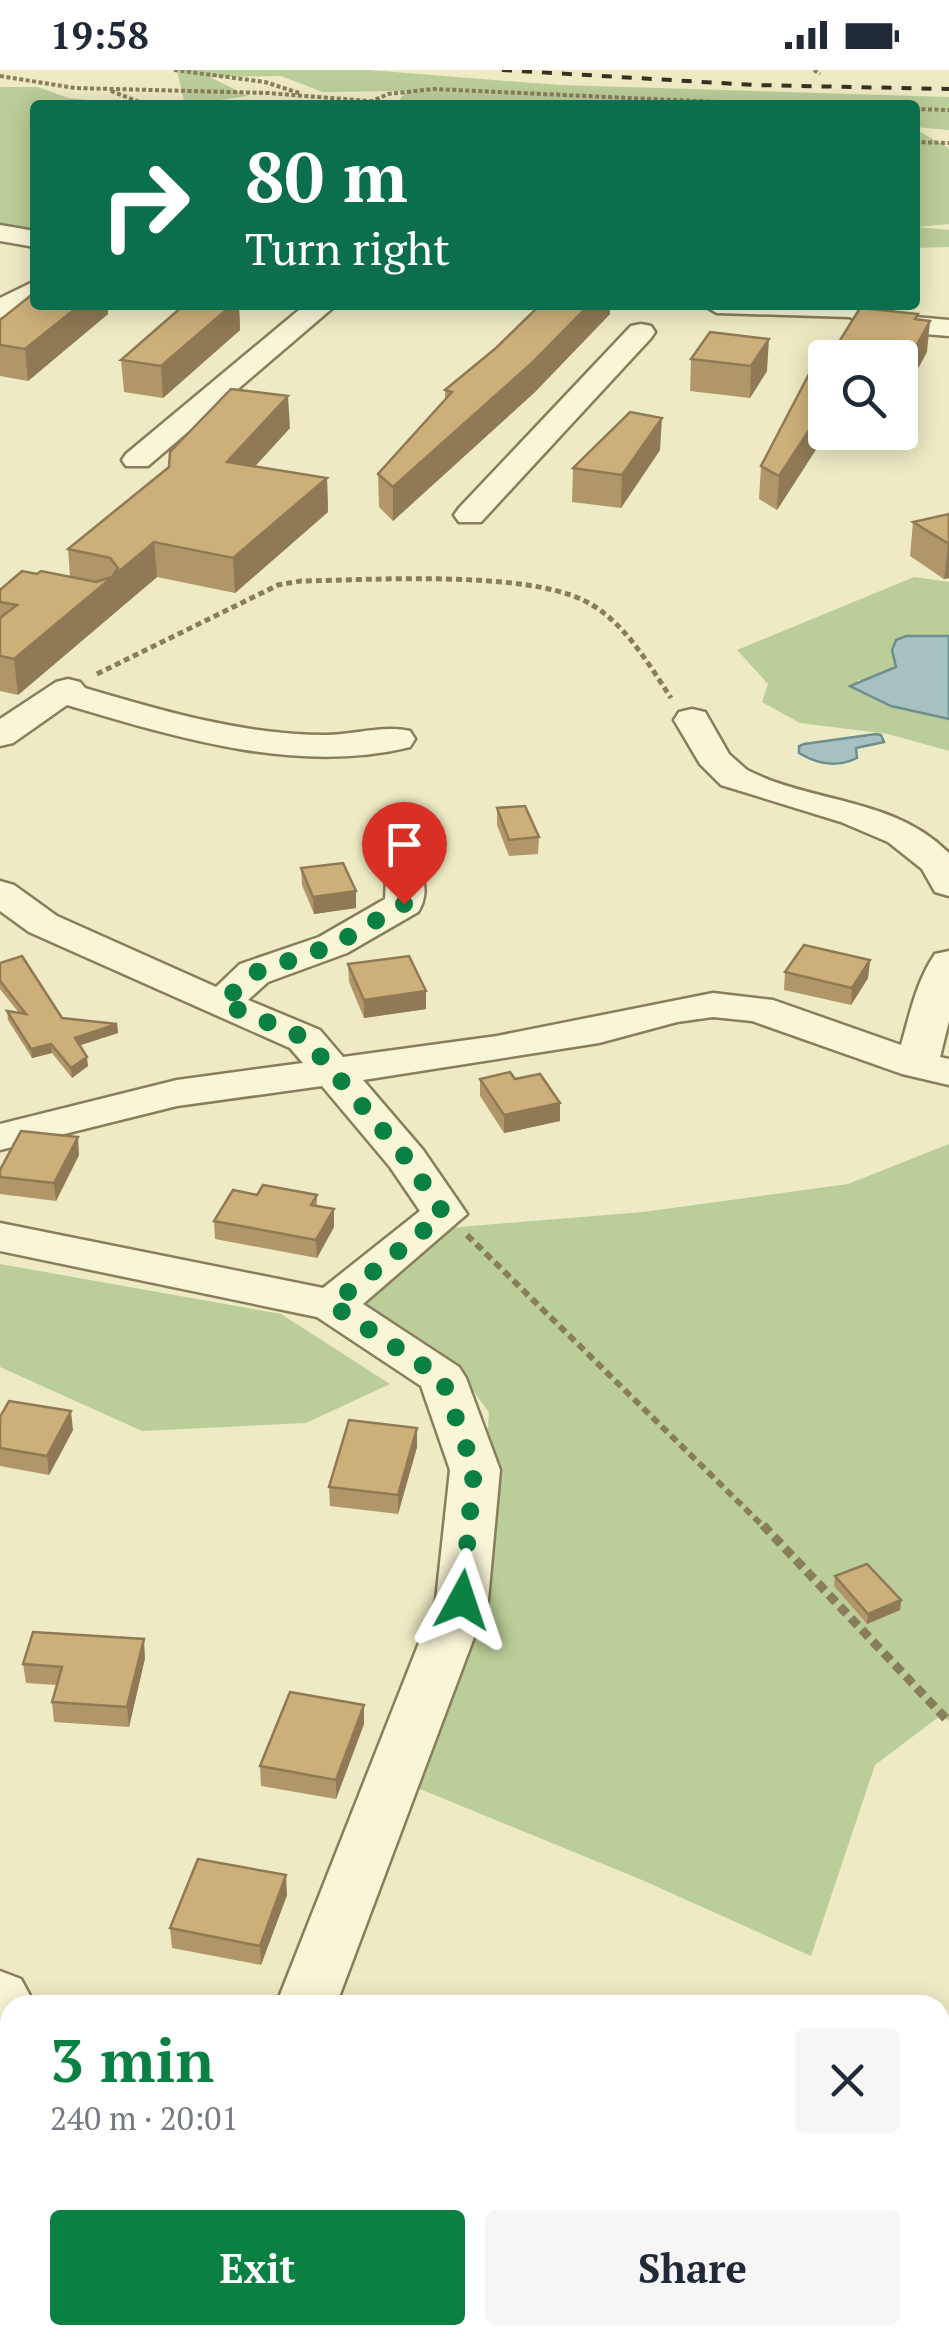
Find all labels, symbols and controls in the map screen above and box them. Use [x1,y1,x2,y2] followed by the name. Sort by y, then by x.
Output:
[50,10,149,60] text: 19:58
[245,129,408,222] text: 80 m
[80,140,210,270] icon: right
[245,218,450,278] text: Turn right
[808,340,918,450] map controls
[808,340,918,450] button: search
[362,802,447,905] pin
[377,817,432,872] icon: arrive
[410,1548,514,1652] position arrow
[50,2020,214,2099] text: 3 min
[795,2028,900,2133] button: close
[50,2097,238,2139] text: 240 m · 20:01
[50,2210,465,2325] button: Exit
[485,2210,900,2325] button: Share

